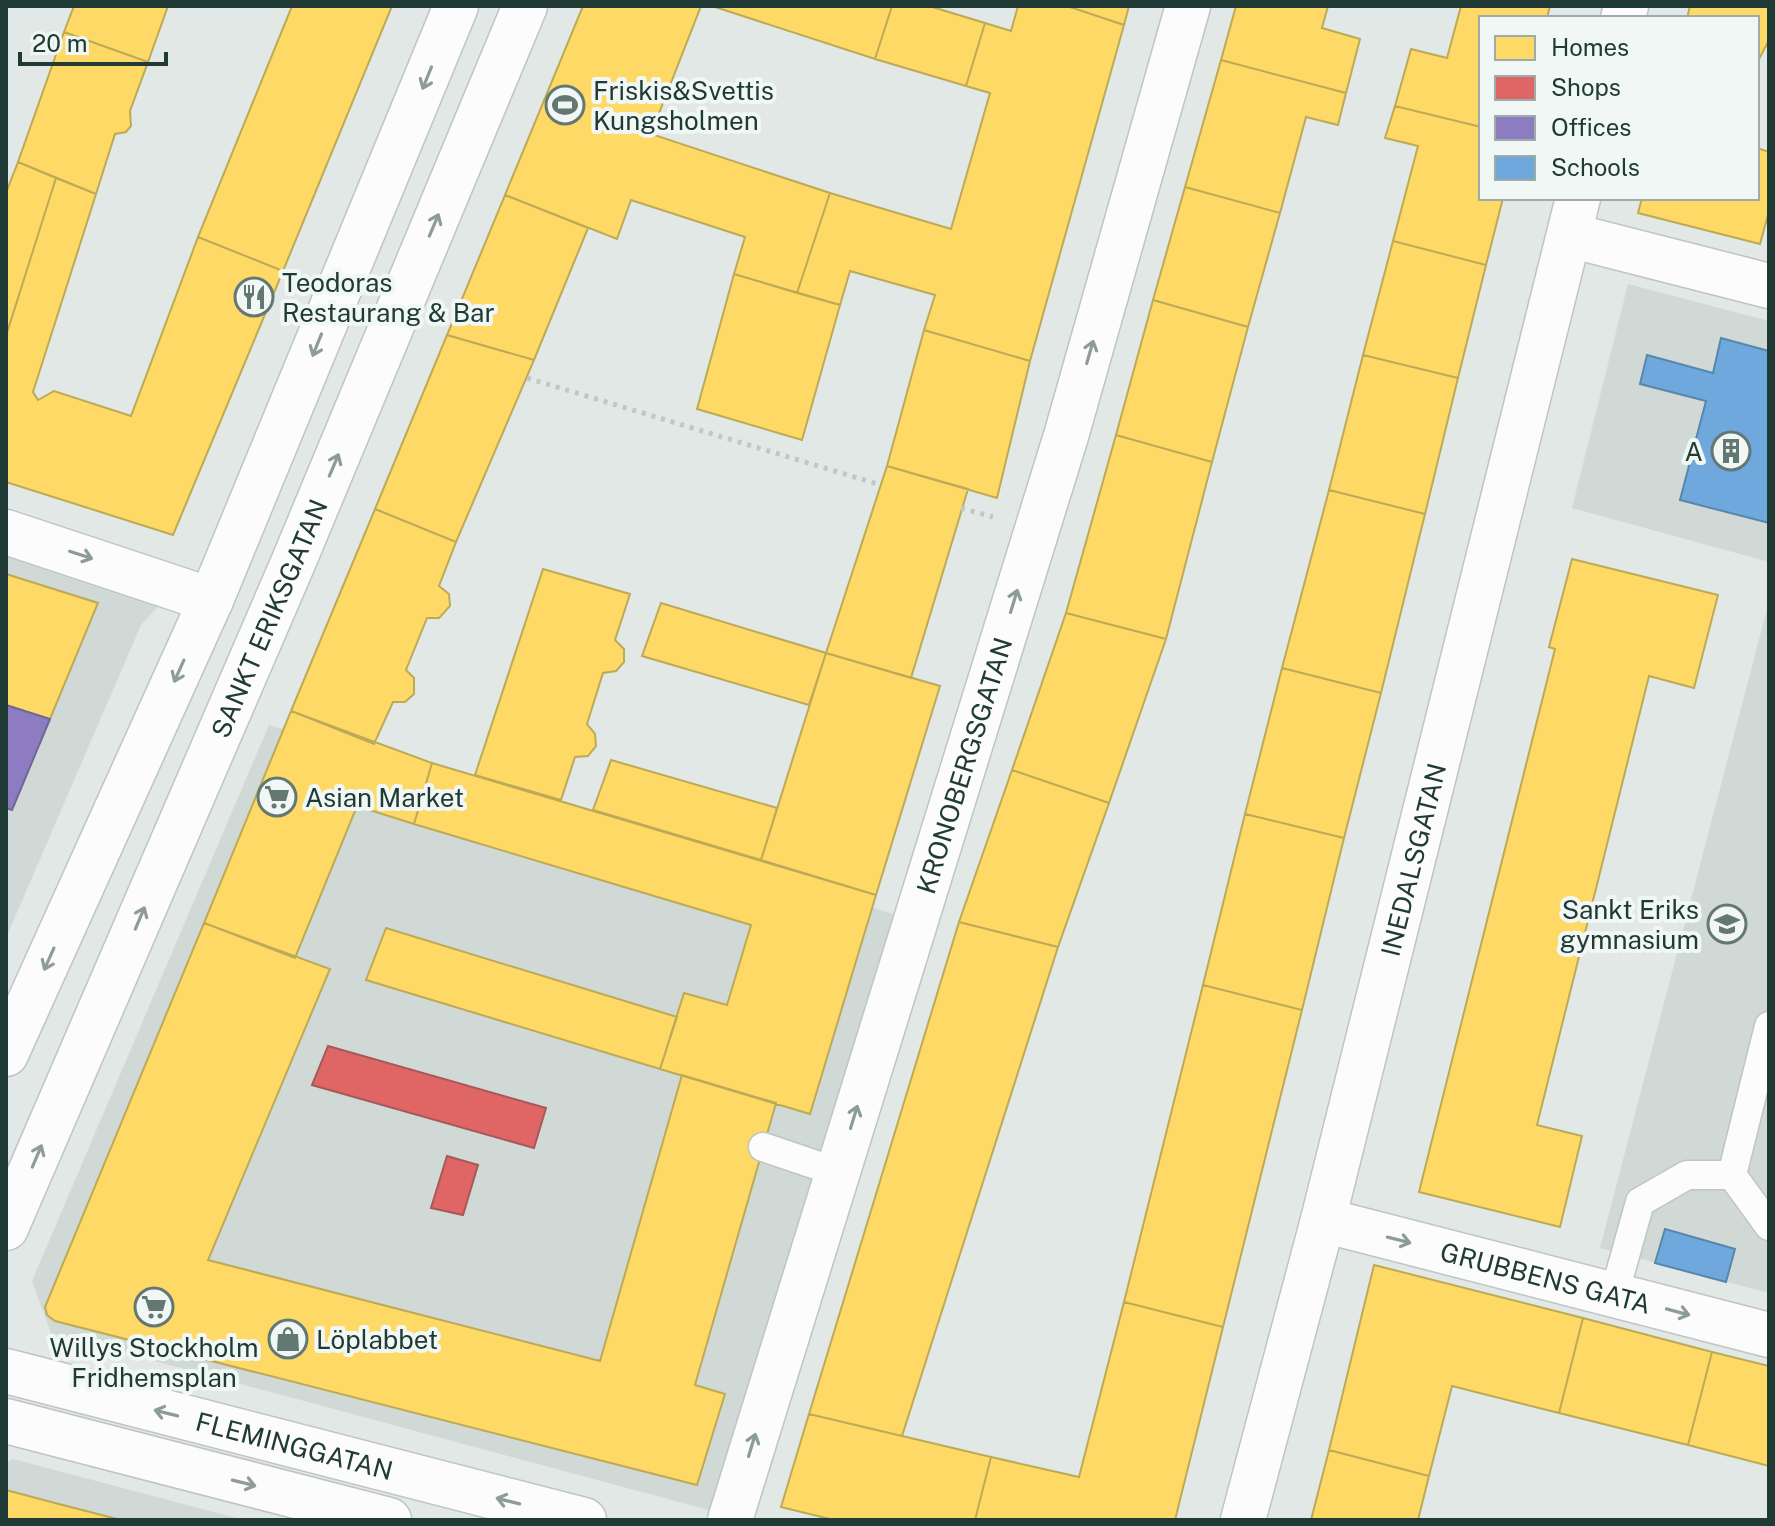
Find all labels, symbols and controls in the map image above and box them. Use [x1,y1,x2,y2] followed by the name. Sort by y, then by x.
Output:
[20,16,166,66] scale bar
[1479,16,1759,200] legend
[32,29,88,57] text: 20 m
[1551,33,1629,61] text: Homes
[418,65,433,90] one-way arrow
[1551,73,1621,101] text: Shops
[593,75,774,136] place label: Friskis&Svettis Kungsholmen
[544,84,586,126] sports icon: Friskis&Svettis Kungsholmen
[1551,113,1631,141] text: Offices
[1551,153,1640,181] text: Schools
[427,213,442,238] one-way arrow
[282,267,495,328] place label: Teodoras Restaurang & Bar
[233,276,275,318] restaurant icon: Teodoras Restaurang & Bar
[309,332,324,357] one-way arrow
[1083,340,1098,366] one-way arrow
[1710,430,1752,472] building icon: A
[1685,436,1703,467] place label: A
[327,453,342,478] one-way arrow
[204,494,333,742] street label: SANKT ERIKSGATAN
[67,548,93,563] one-way arrow
[1008,589,1022,614] one-way arrow
[910,633,1018,897] street label: KRONOBERGSGATAN
[171,659,186,683] one-way arrow
[1374,760,1452,959] street label: INEDALSGATAN
[256,776,298,818] supermarket icon: Asian Market
[305,782,464,813] place label: Asian Market
[1560,894,1699,955] place label: Sankt Eriks gymnasium
[1706,903,1748,945] school or university icon: Sankt Eriks gymnasium
[133,906,148,930] one-way arrow
[40,947,55,971] one-way arrow
[848,1104,863,1129] one-way arrow
[30,1145,45,1169] one-way arrow
[1385,1233,1411,1248] one-way arrow
[1437,1235,1654,1319] street label: GRUBBENS GATA
[133,1286,175,1328] supermarket icon: Willys Stockholm Fridhemsplan
[1664,1305,1690,1320] one-way arrow
[267,1318,309,1360] shop icon: Löplabbet
[316,1324,438,1355] place label: Löplabbet
[49,1332,259,1393] place label: Willys Stockholm Fridhemsplan
[154,1404,180,1419] one-way arrow
[193,1405,396,1486] street label: FLEMINGGATAN
[745,1433,760,1459] one-way arrow
[231,1476,257,1491] one-way arrow
[496,1492,522,1507] one-way arrow

